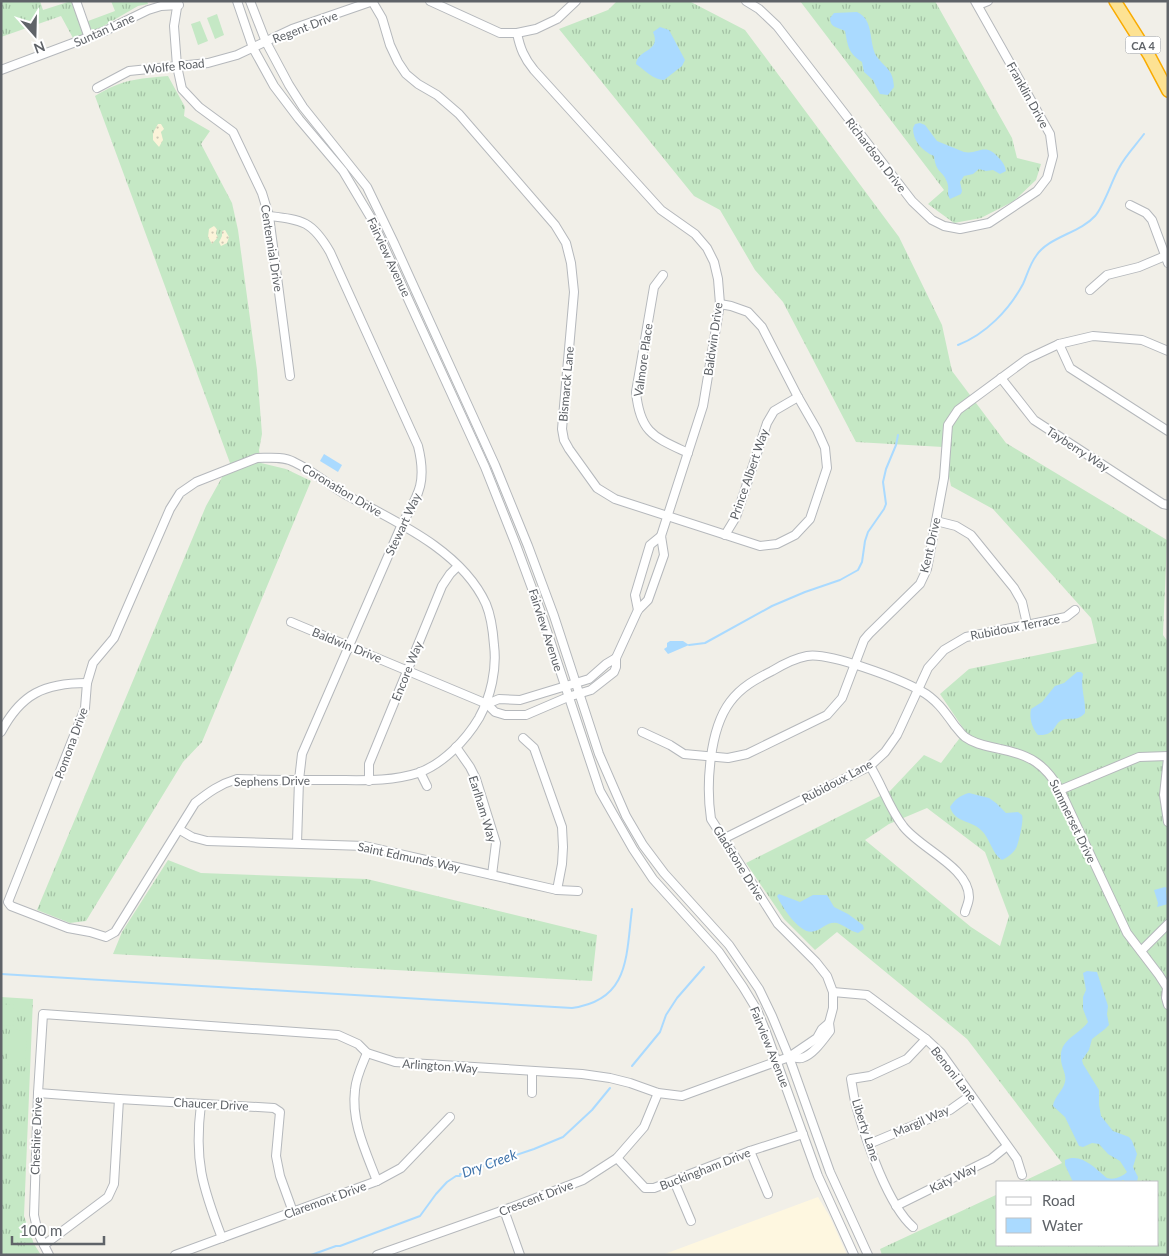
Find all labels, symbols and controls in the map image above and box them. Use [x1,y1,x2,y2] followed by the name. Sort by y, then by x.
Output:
[270,8,340,46] street label: Regent Drive
[10,10,60,60] north arrow
[71,10,137,50] street label: Suntan Lane
[1126,36,1160,54] road number: CA 4
[32,38,48,58] text: N
[143,55,205,77] street label: Wolfe Road
[1004,59,1052,131] street label: Franklin Drive
[842,115,910,195] street label: Richardson Drive
[258,203,286,293] street label: Centennial Drive
[364,215,414,299] street label: Fairview Avenue
[700,301,726,377] street label: Baldwin Drive
[630,322,656,398] street label: Valmore Place
[555,346,577,422] street label: Bismarck Lane
[1044,423,1113,475] street label: Tayberry Way
[726,426,772,521] street label: Prince Albert Way
[299,460,385,520] street label: Coronation Drive
[382,490,424,558] street label: Stewart Way
[916,516,944,574] street label: Kent Drive
[526,587,566,673] street label: Fairview Avenue
[969,611,1061,643] street label: Rubidoux Terrace
[310,624,384,666] street label: Baldwin Drive
[388,638,426,703] street label: Encore Way
[51,705,91,781] street label: Pomona Drive
[799,756,875,806] street label: Rubidoux Lane
[234,773,310,789] street label: Sephens Drive
[466,774,501,845] street label: Earlham Way
[1046,777,1100,865] street label: Summerset Drive
[710,823,768,903] street label: Gladstone Drive
[356,839,462,875] street label: Saint Edmunds Way
[747,1004,793,1090] street label: Fairview Avenue
[928,1044,980,1104] street label: Benoni Lane
[402,1056,479,1076] street label: Arlington Way
[173,1095,249,1113] street label: Chaucer Drive
[27,1097,45,1175] street label: Cheshire Drive
[849,1097,883,1163] street label: Liberty Lane
[891,1102,952,1140] street label: Margil Way
[459,1145,519,1181] water label: Dry Creek
[657,1145,753,1193] street label: Buckingham Drive
[927,1160,980,1196] street label: Katy Way
[497,1177,575,1219] street label: Crescent Drive
[282,1178,368,1222] street label: Claremont Drive
[996,1181,1159,1246] legend
[1042,1191,1075,1209] text: Road
[12,1214,105,1246] scale bar
[1042,1216,1083,1234] text: Water
[20,1221,62,1239] text: 100 m

